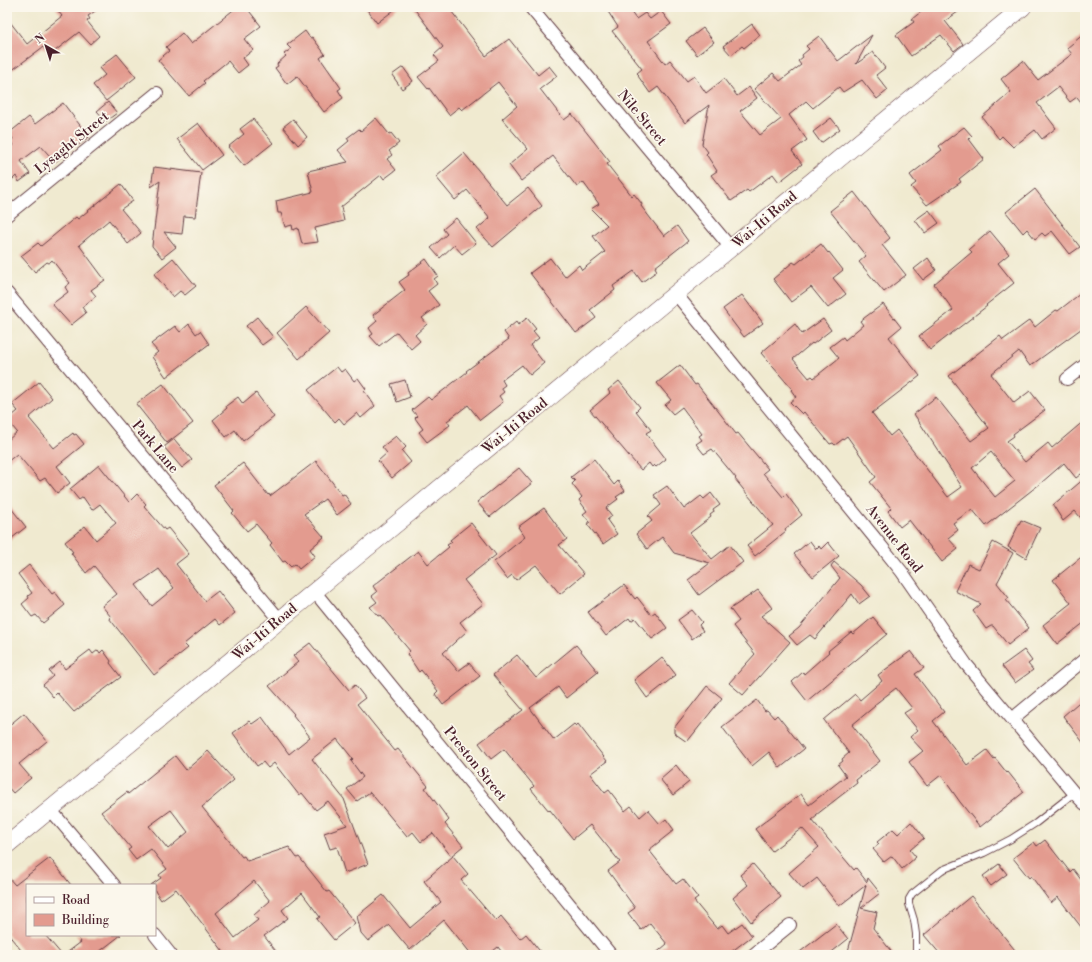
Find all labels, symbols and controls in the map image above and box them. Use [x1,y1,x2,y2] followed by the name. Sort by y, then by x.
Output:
[26,26,66,66] north arrow
[33,31,48,47] text: N
[614,86,671,150] street label: Nile Street
[31,108,113,178] street label: Lysaght Street
[728,188,801,253] street label: Wai-Iti Road
[478,394,551,459] street label: Wai-Iti Road
[128,417,182,477] street label: Park Lane
[861,501,926,577] street label: Avenue Road
[228,600,301,665] street label: Wai-Iti Road
[439,723,511,805] street label: Preston Street
[26,884,156,936] legend
[62,893,90,908] text: Road
[61,913,110,928] text: Building

